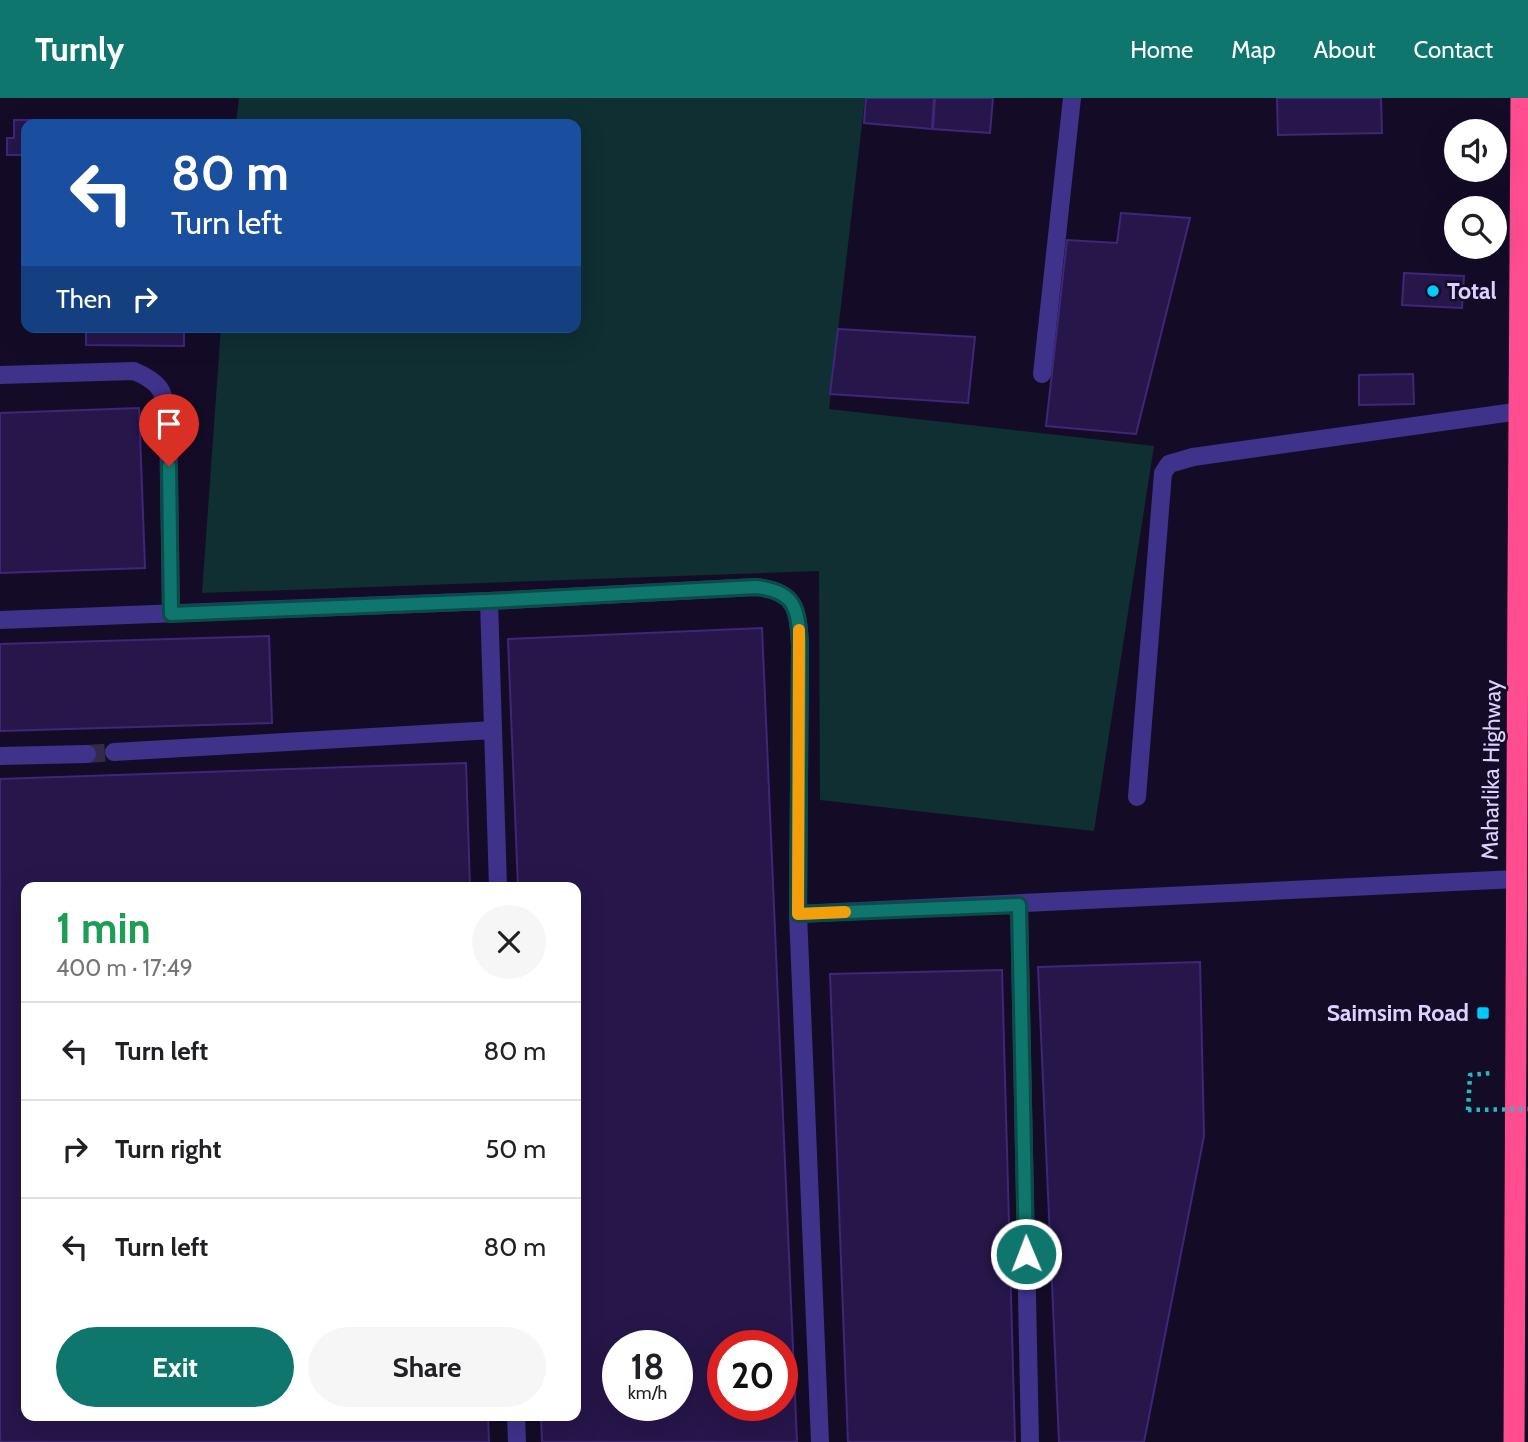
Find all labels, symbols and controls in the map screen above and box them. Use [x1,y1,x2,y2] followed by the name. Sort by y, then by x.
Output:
[35,29,124,69] text: Turnly
[1130,35,1193,64] text: Home
[1231,35,1276,64] text: Map
[1314,35,1376,64] text: About
[1414,35,1493,64] text: Contact
[1444,119,1507,259] map controls
[1444,119,1507,182] button: sound
[171,143,289,202] text: 80 m
[56,147,147,238] icon: left
[1444,196,1507,259] button: search
[171,203,282,242] text: Turn left
[1447,277,1496,305] place label: Total
[126,280,164,318] icon: right
[56,283,112,315] text: Then
[1425,283,1441,299] marker: Total
[139,394,199,466] pin
[150,405,188,443] icon: arrive
[1475,679,1507,860] street label: Maharlika Highway
[56,902,151,954] text: 1 min
[472,905,546,979] button: close
[56,954,193,982] text: 400 m · 17:49
[1327,999,1469,1027] place label: Saimsim Road
[1475,1005,1491,1021] marker: Saimsim Road
[56,1032,94,1070] icon: left
[115,1035,208,1067] text: Turn left
[483,1035,546,1067] text: 80 m
[56,1130,94,1168] icon: right
[115,1133,221,1165] text: Turn right
[485,1133,546,1165] text: 50 m
[989,1217,1063,1291] position arrow
[56,1228,94,1266] icon: left
[115,1231,208,1263] text: Turn left
[483,1231,546,1263] text: 80 m
[56,1327,294,1407] button: Exit
[308,1327,546,1407] button: Share
[707,1330,798,1421] speed limit sign: 20
[630,1345,665,1388] text: 18
[628,1382,667,1404] text: km/h

